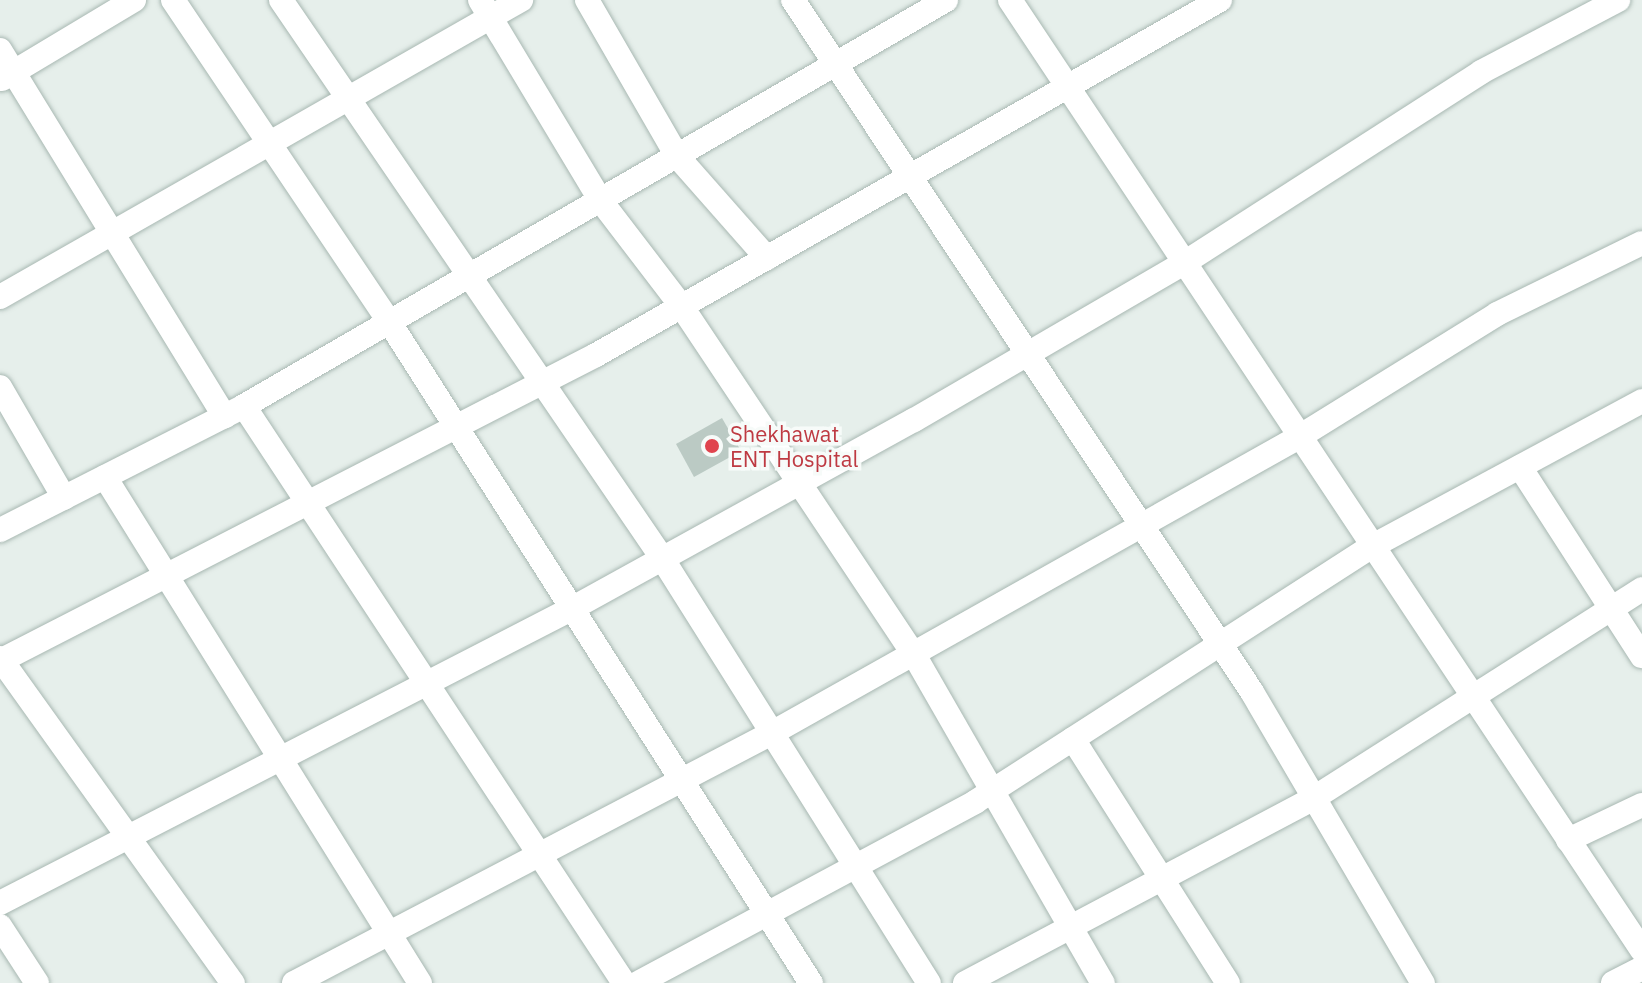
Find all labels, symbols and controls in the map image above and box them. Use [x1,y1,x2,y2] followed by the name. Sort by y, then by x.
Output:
[730,420,858,472] place label: Shekhawat ENT Hospital
[701,435,723,457] marker: Shekhawat ENT Hospital

